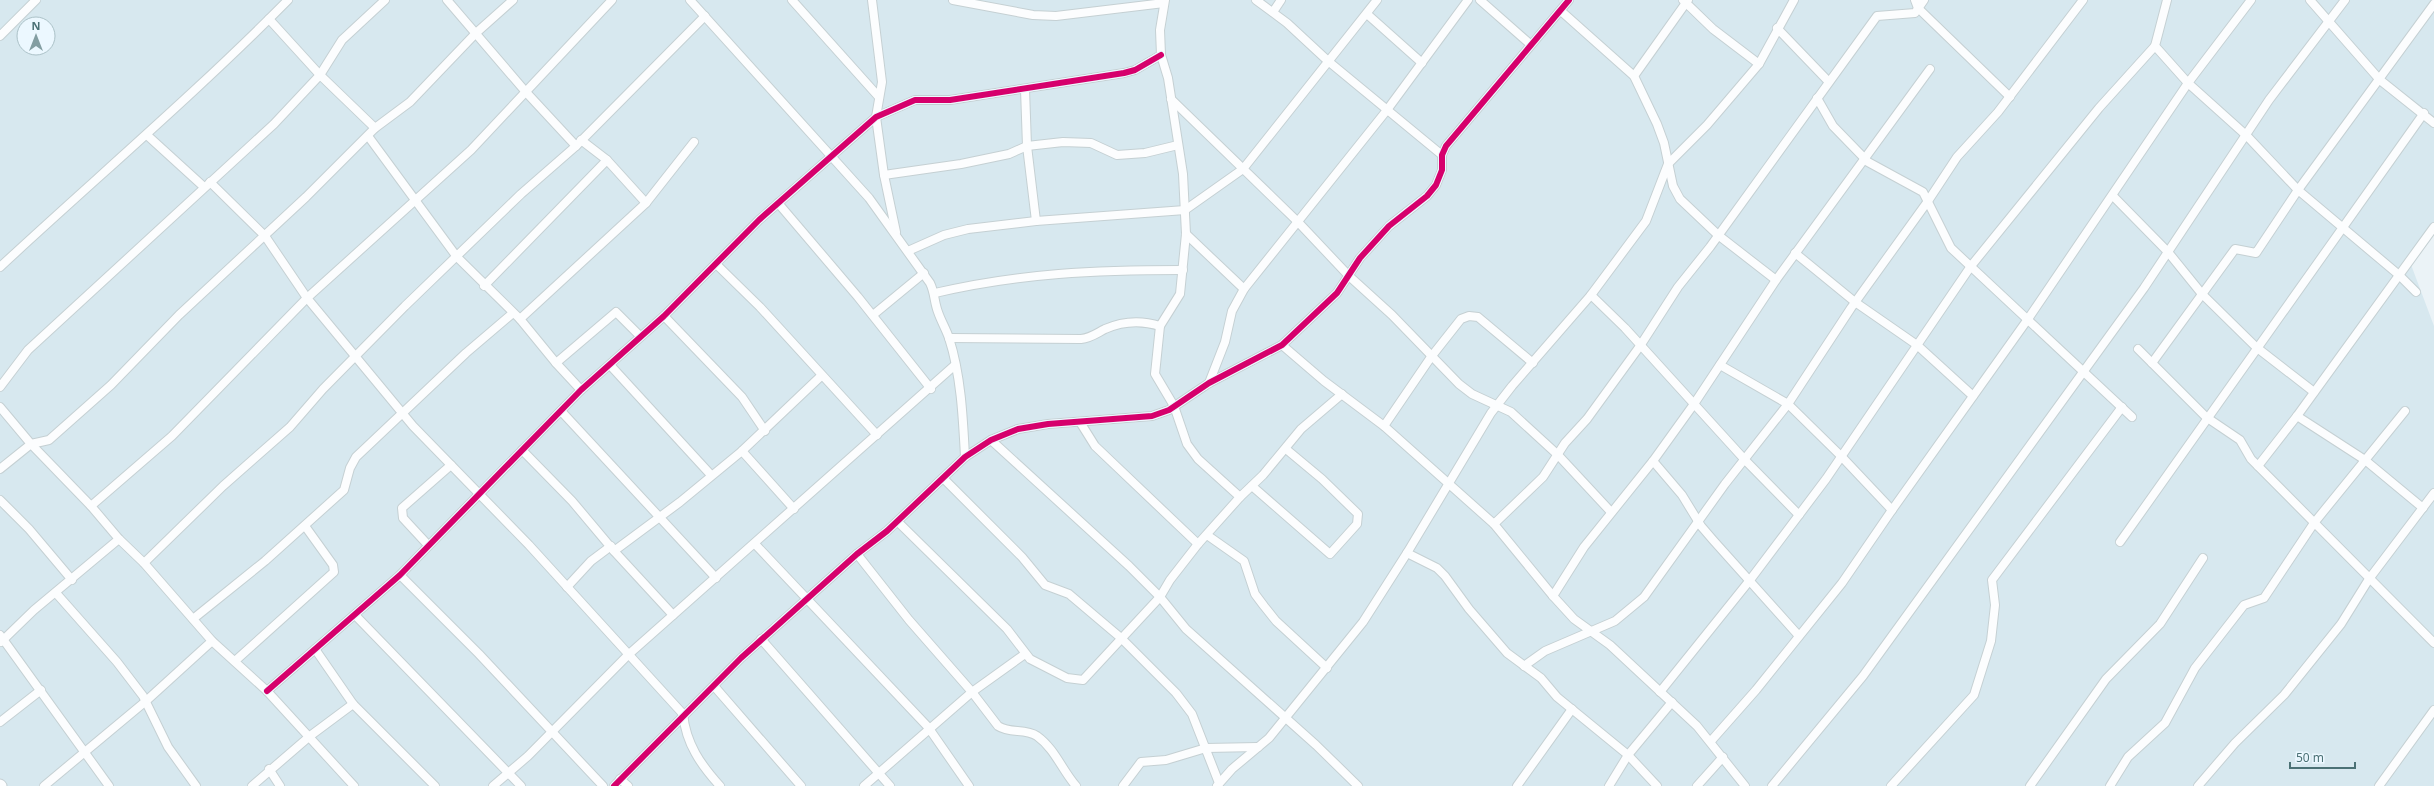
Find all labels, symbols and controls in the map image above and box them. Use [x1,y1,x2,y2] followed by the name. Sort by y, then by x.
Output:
[16,16,56,56] north arrow
[32,18,40,33] text: N
[2290,744,2355,770] scale bar
[2296,749,2324,766] text: 50 m

